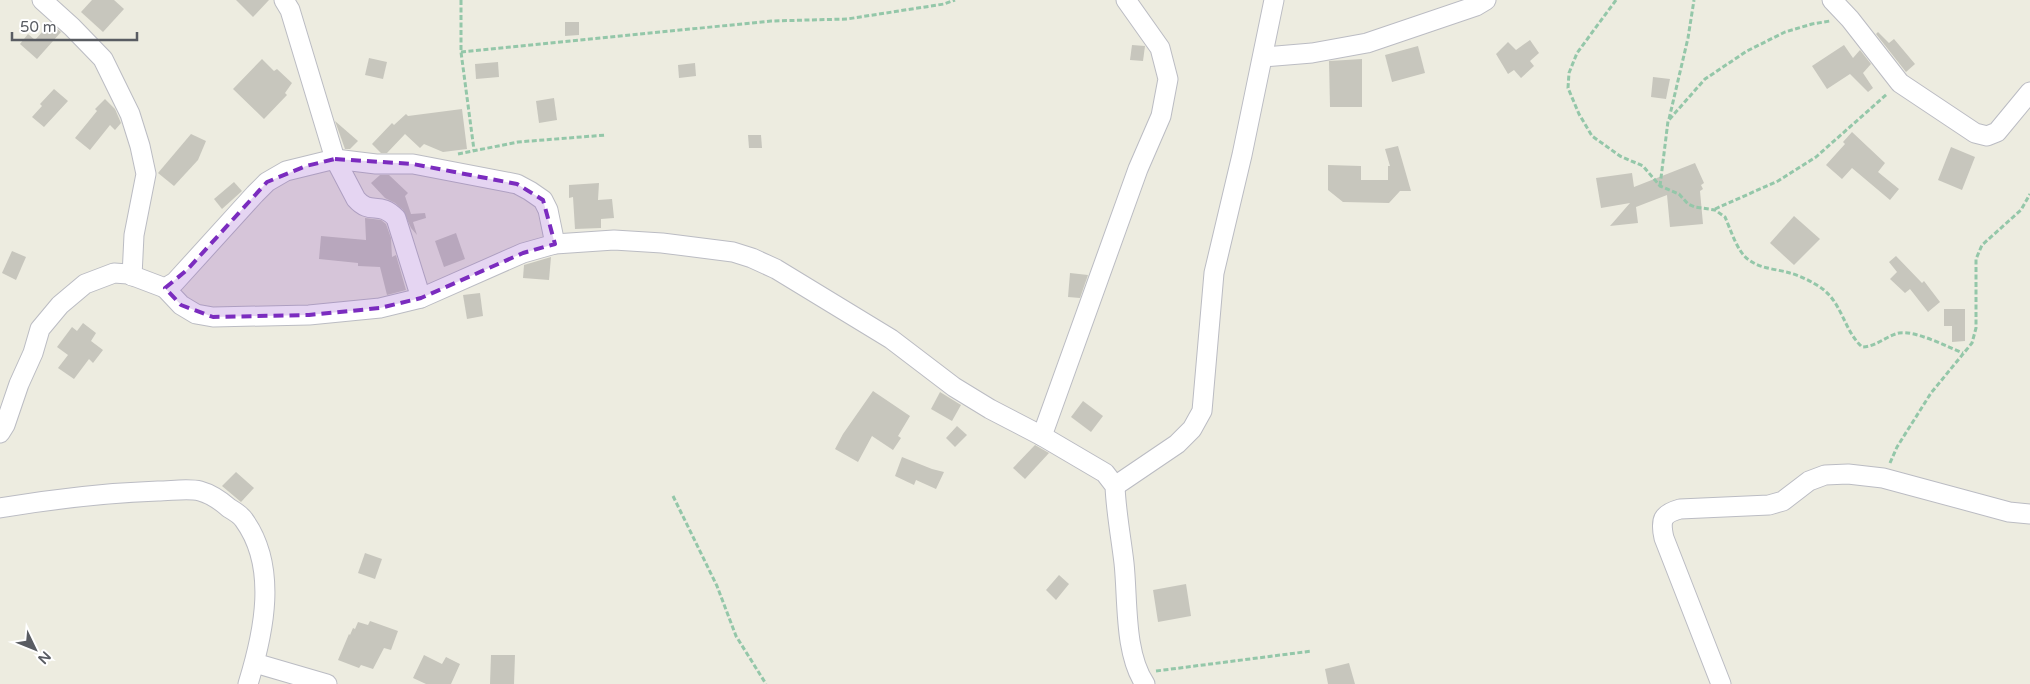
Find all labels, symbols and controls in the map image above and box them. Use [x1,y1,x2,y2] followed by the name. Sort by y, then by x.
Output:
[12,10,138,42] scale bar
[20,18,57,36] text: 50 m
[10,624,60,674] north arrow
[34,648,54,667] text: N

